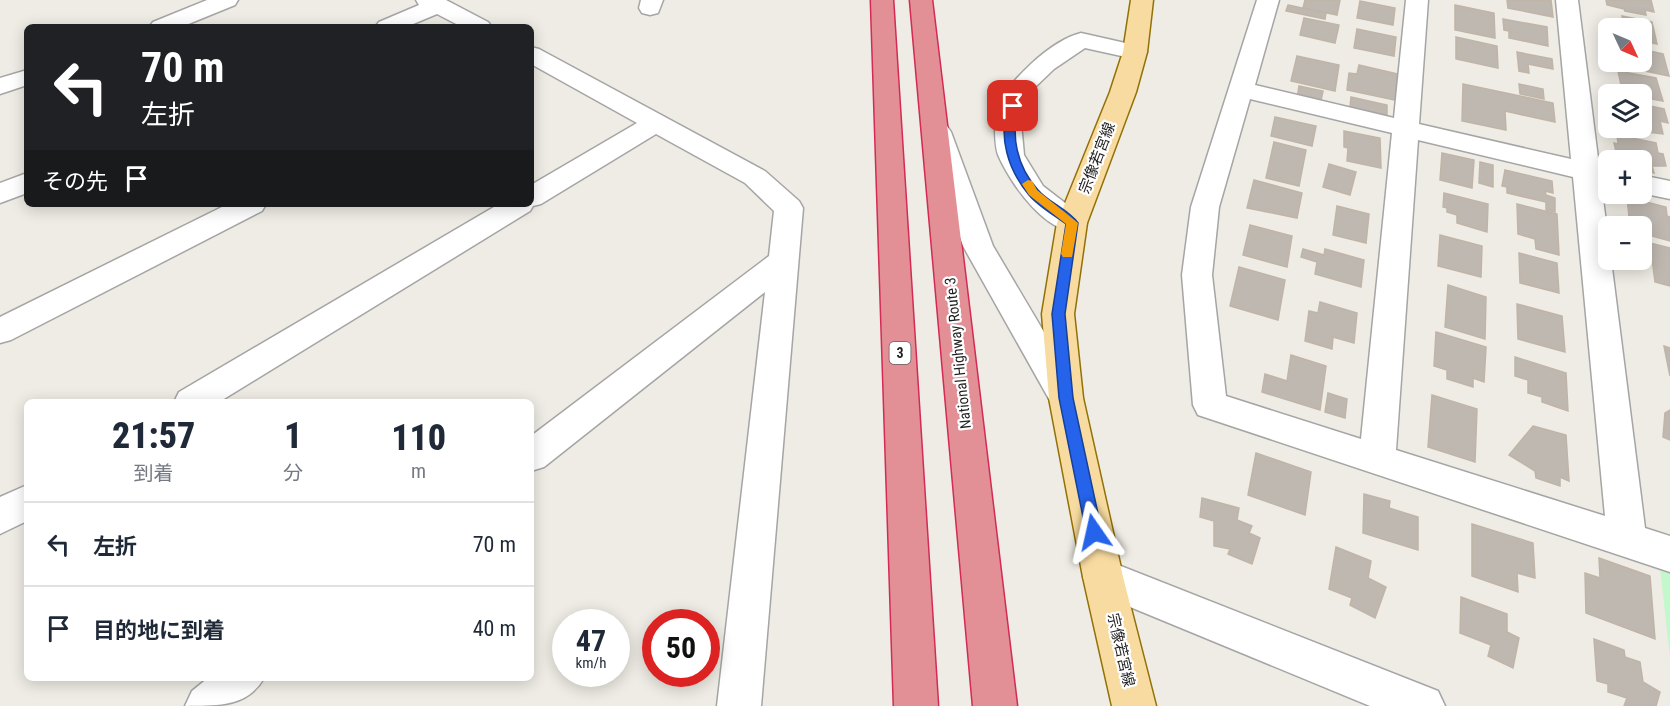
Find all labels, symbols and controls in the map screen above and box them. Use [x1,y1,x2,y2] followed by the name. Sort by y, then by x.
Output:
[1598,18,1652,72] north arrow
[1598,18,1652,270] map controls
[141,43,224,92] text: 70 m
[42,48,120,126] icon: left
[987,80,1038,131] pin
[1598,84,1652,138] button: layers
[996,89,1029,122] icon: arrive
[141,99,195,131] text: 左折
[1075,120,1119,196] street label: 宗像若宮線
[1598,150,1652,204] button: +
[120,162,153,195] icon: arrive
[42,169,108,194] text: その先
[1598,216,1652,270] button: −
[941,276,975,430] street label: National Highway Route 3
[890,342,910,364] road number: 3
[112,415,195,457] text: 21:57
[284,415,302,457] text: 1
[391,417,446,459] text: 110
[411,459,426,483] text: m
[134,461,174,485] text: 到着
[283,461,303,485] text: 分
[1062,500,1126,564] position arrow
[42,528,75,561] icon: left
[473,532,516,557] text: 70 m
[93,534,137,559] text: 左折
[642,609,720,687] speed limit sign: 50
[1104,611,1138,689] street label: 宗像若宮線
[42,612,75,645] icon: arrive
[473,616,516,641] text: 40 m
[93,618,225,643] text: 目的地に到着
[576,623,606,658] text: 47
[576,654,606,672] text: km/h

